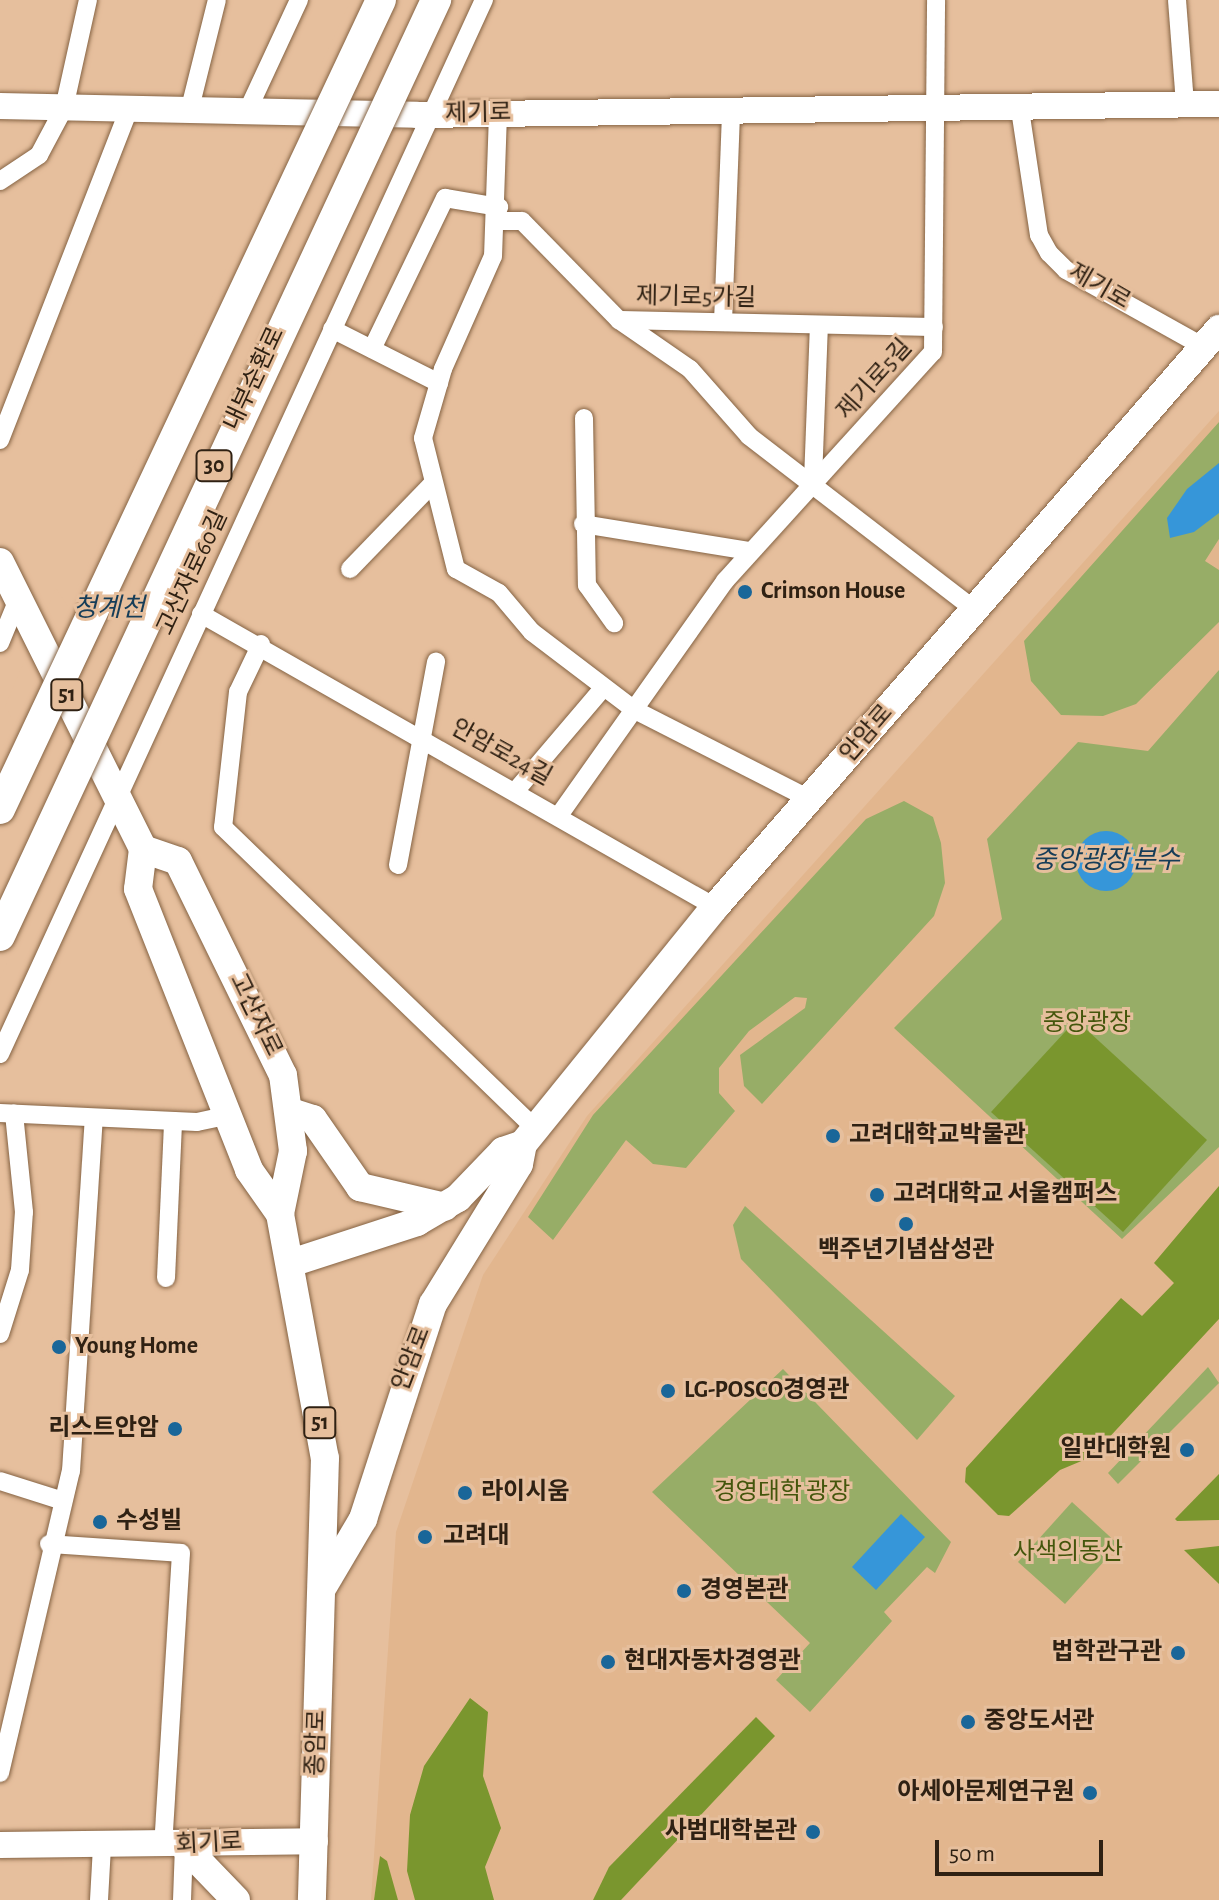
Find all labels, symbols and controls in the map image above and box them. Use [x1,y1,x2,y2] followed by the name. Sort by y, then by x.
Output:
[445,99,511,129] street label: 제기로
[1063,258,1135,316] street label: 제기로
[636,283,756,313] street label: 제기로5가길
[219,323,291,435] street label: 내부순환로
[831,334,919,426] street label: 제기로5길
[194,448,234,484] road number: 30
[152,506,234,640] street label: 고산자로60길
[761,578,905,606] place label: Crimson House
[736,583,754,601] marker: Crimson House
[73,593,145,625] water label: 청계천
[49,677,85,713] road number: 51
[834,700,900,768] street label: 안암로
[446,714,556,792] street label: 안암로24길
[1032,845,1180,877] water label: 중앙광장 분수
[223,969,287,1061] street label: 고산자로
[1043,1010,1131,1038] park label: 중앙광장
[849,1122,1026,1150] place label: 고려대학교박물관
[824,1127,842,1145] marker: 고려대학교박물관
[893,1181,1117,1209] place label: 고려대학교 서울캠퍼스
[868,1186,886,1204] marker: 고려대학교 서울캠퍼스
[897,1215,915,1233] marker: 백주년기념삼성관
[818,1237,994,1265] place label: 백주년기념삼성관
[387,1323,437,1395] street label: 안암로
[75,1333,198,1361] place label: Young Home
[50,1338,68,1356] marker: Young Home
[684,1377,849,1405] place label: LG-POSCO경영관
[659,1382,677,1400] marker: LG-POSCO경영관
[302,1405,338,1441] road number: 51
[49,1415,159,1443] place label: 리스트안암
[166,1420,184,1438] marker: 리스트안암
[1061,1436,1171,1464] place label: 일반대학원
[1178,1441,1196,1459] marker: 일반대학원
[481,1479,569,1507] place label: 라이시움
[714,1479,850,1507] park label: 경영대학 광장
[456,1484,474,1502] marker: 라이시움
[116,1508,182,1536] place label: 수성빌
[91,1513,109,1531] marker: 수성빌
[443,1523,509,1551] place label: 고려대
[414,1526,436,1548] marker: 고려대
[1013,1539,1123,1567] park label: 사색의동산
[700,1577,788,1605] place label: 경영본관
[675,1582,693,1600] marker: 경영본관
[1052,1639,1162,1667] place label: 법학관구관
[1169,1644,1187,1662] marker: 법학관구관
[624,1648,801,1676] place label: 현대자동차경영관
[599,1653,617,1671] marker: 현대자동차경영관
[984,1708,1094,1736] place label: 중앙도서관
[301,1709,333,1777] street label: 종암로
[959,1713,977,1731] marker: 중앙도서관
[897,1779,1074,1807] place label: 아세아문제연구원
[1081,1784,1099,1802] marker: 아세아문제연구원
[665,1818,797,1846] place label: 사범대학본관
[804,1823,822,1841] marker: 사범대학본관
[939,1824,1107,1874] scale bar
[175,1828,243,1860] street label: 회기로
[949,1842,995,1866] text: 50 m

